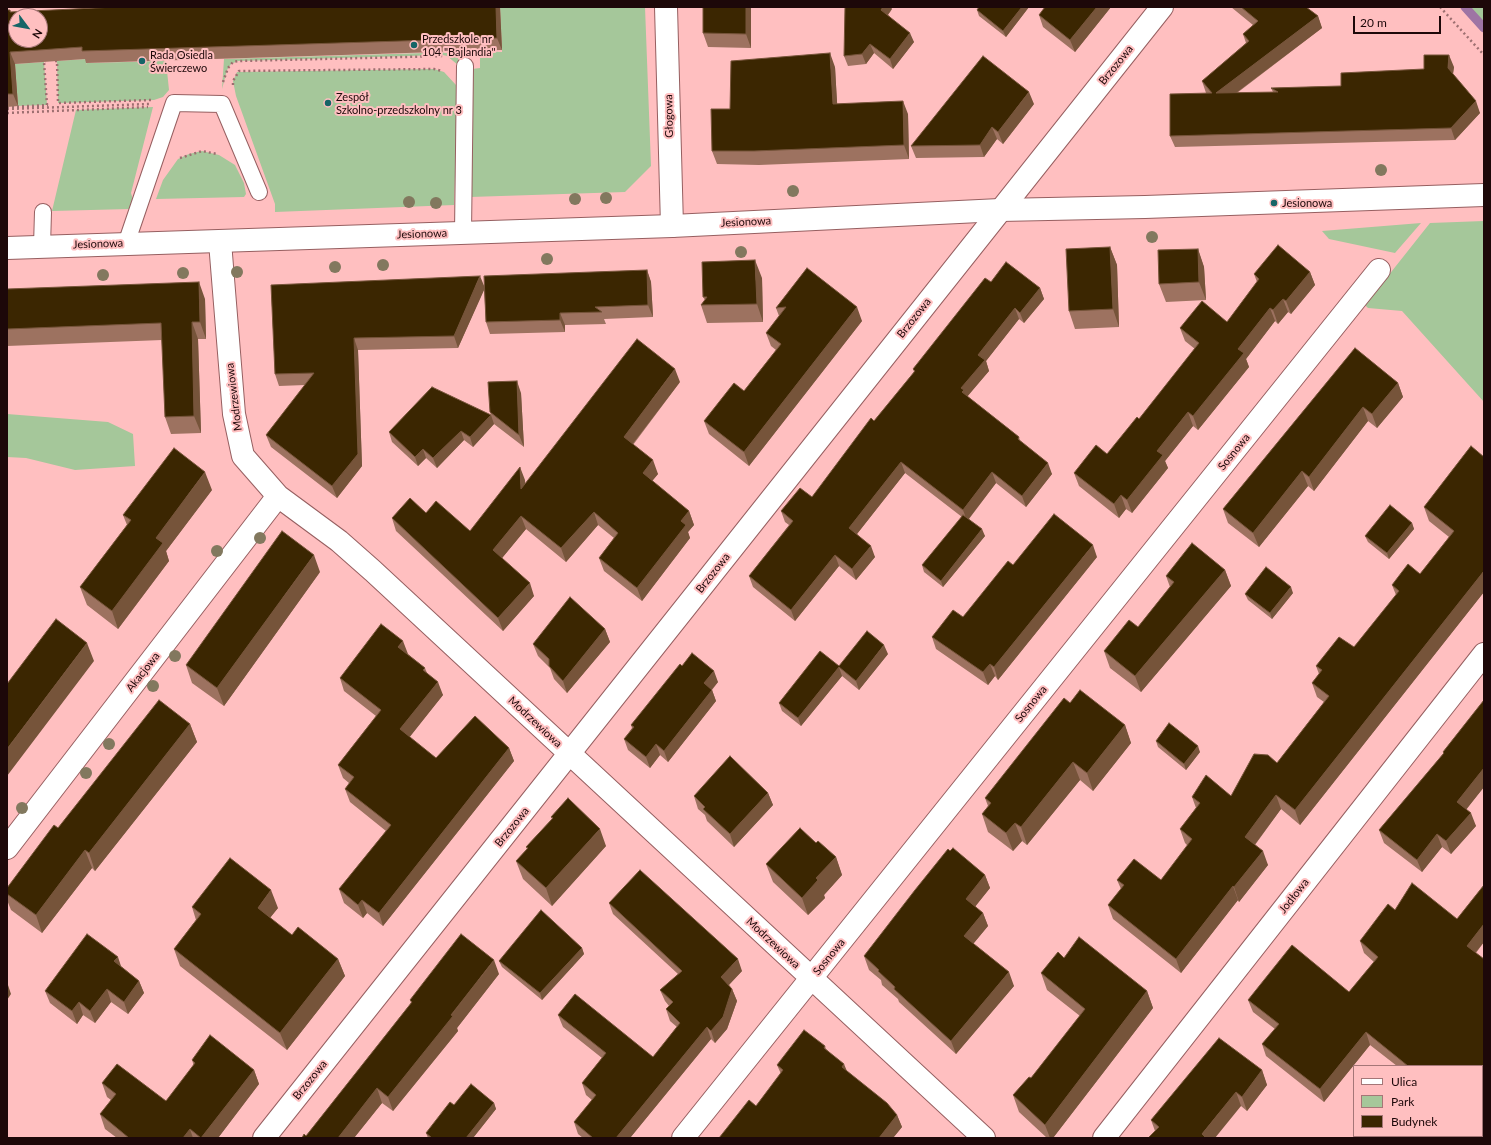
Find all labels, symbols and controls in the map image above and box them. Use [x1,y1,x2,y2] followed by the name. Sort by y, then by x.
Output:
[8,8,48,48] north arrow
[1355,8,1443,34] scale bar
[1360,15,1387,30] text: 20 m
[30,27,46,41] text: N
[422,32,496,58] place label: Przedszkole nr 104 "Bajlandia"
[409,40,419,50] marker: Przedszkole nr 104 "Bajlandia"
[1096,43,1136,87] street label: Brzozowa
[150,48,213,74] place label: Rada Osiedla Świerczewo
[137,56,147,66] marker: Rada Osiedla Świerczewo
[336,90,462,116] place label: Zespół Szkolno-przedszkolny nr 3
[662,94,676,138] street label: Głogowa
[323,98,333,108] marker: Zespół Szkolno-przedszkolny nr 3
[1282,196,1332,210] place label: Jesionowa
[1269,198,1279,208] marker: Jesionowa
[721,214,771,230] street label: Jesionowa
[397,227,447,241] street label: Jesionowa
[73,237,123,251] street label: Jesionowa
[894,295,934,341] street label: Brzozowa
[223,362,245,432] street label: Modrzewiowa
[1215,431,1253,473] street label: Sosnowa
[693,550,733,596] street label: Brzozowa
[123,650,163,694] street label: Akacjowa
[1012,683,1050,725] street label: Sosnowa
[505,694,565,750] street label: Modrzewiowa
[492,805,532,849] street label: Brzozowa
[1276,876,1312,916] street label: Jodłowa
[743,915,803,971] street label: Modrzewiowa
[810,936,848,978] street label: Sosnowa
[290,1058,330,1102] street label: Brzozowa
[1353,1065,1483,1137] legend
[1391,1074,1417,1089] text: Ulica
[1391,1094,1414,1109] text: Park
[1391,1114,1437,1129] text: Budynek

